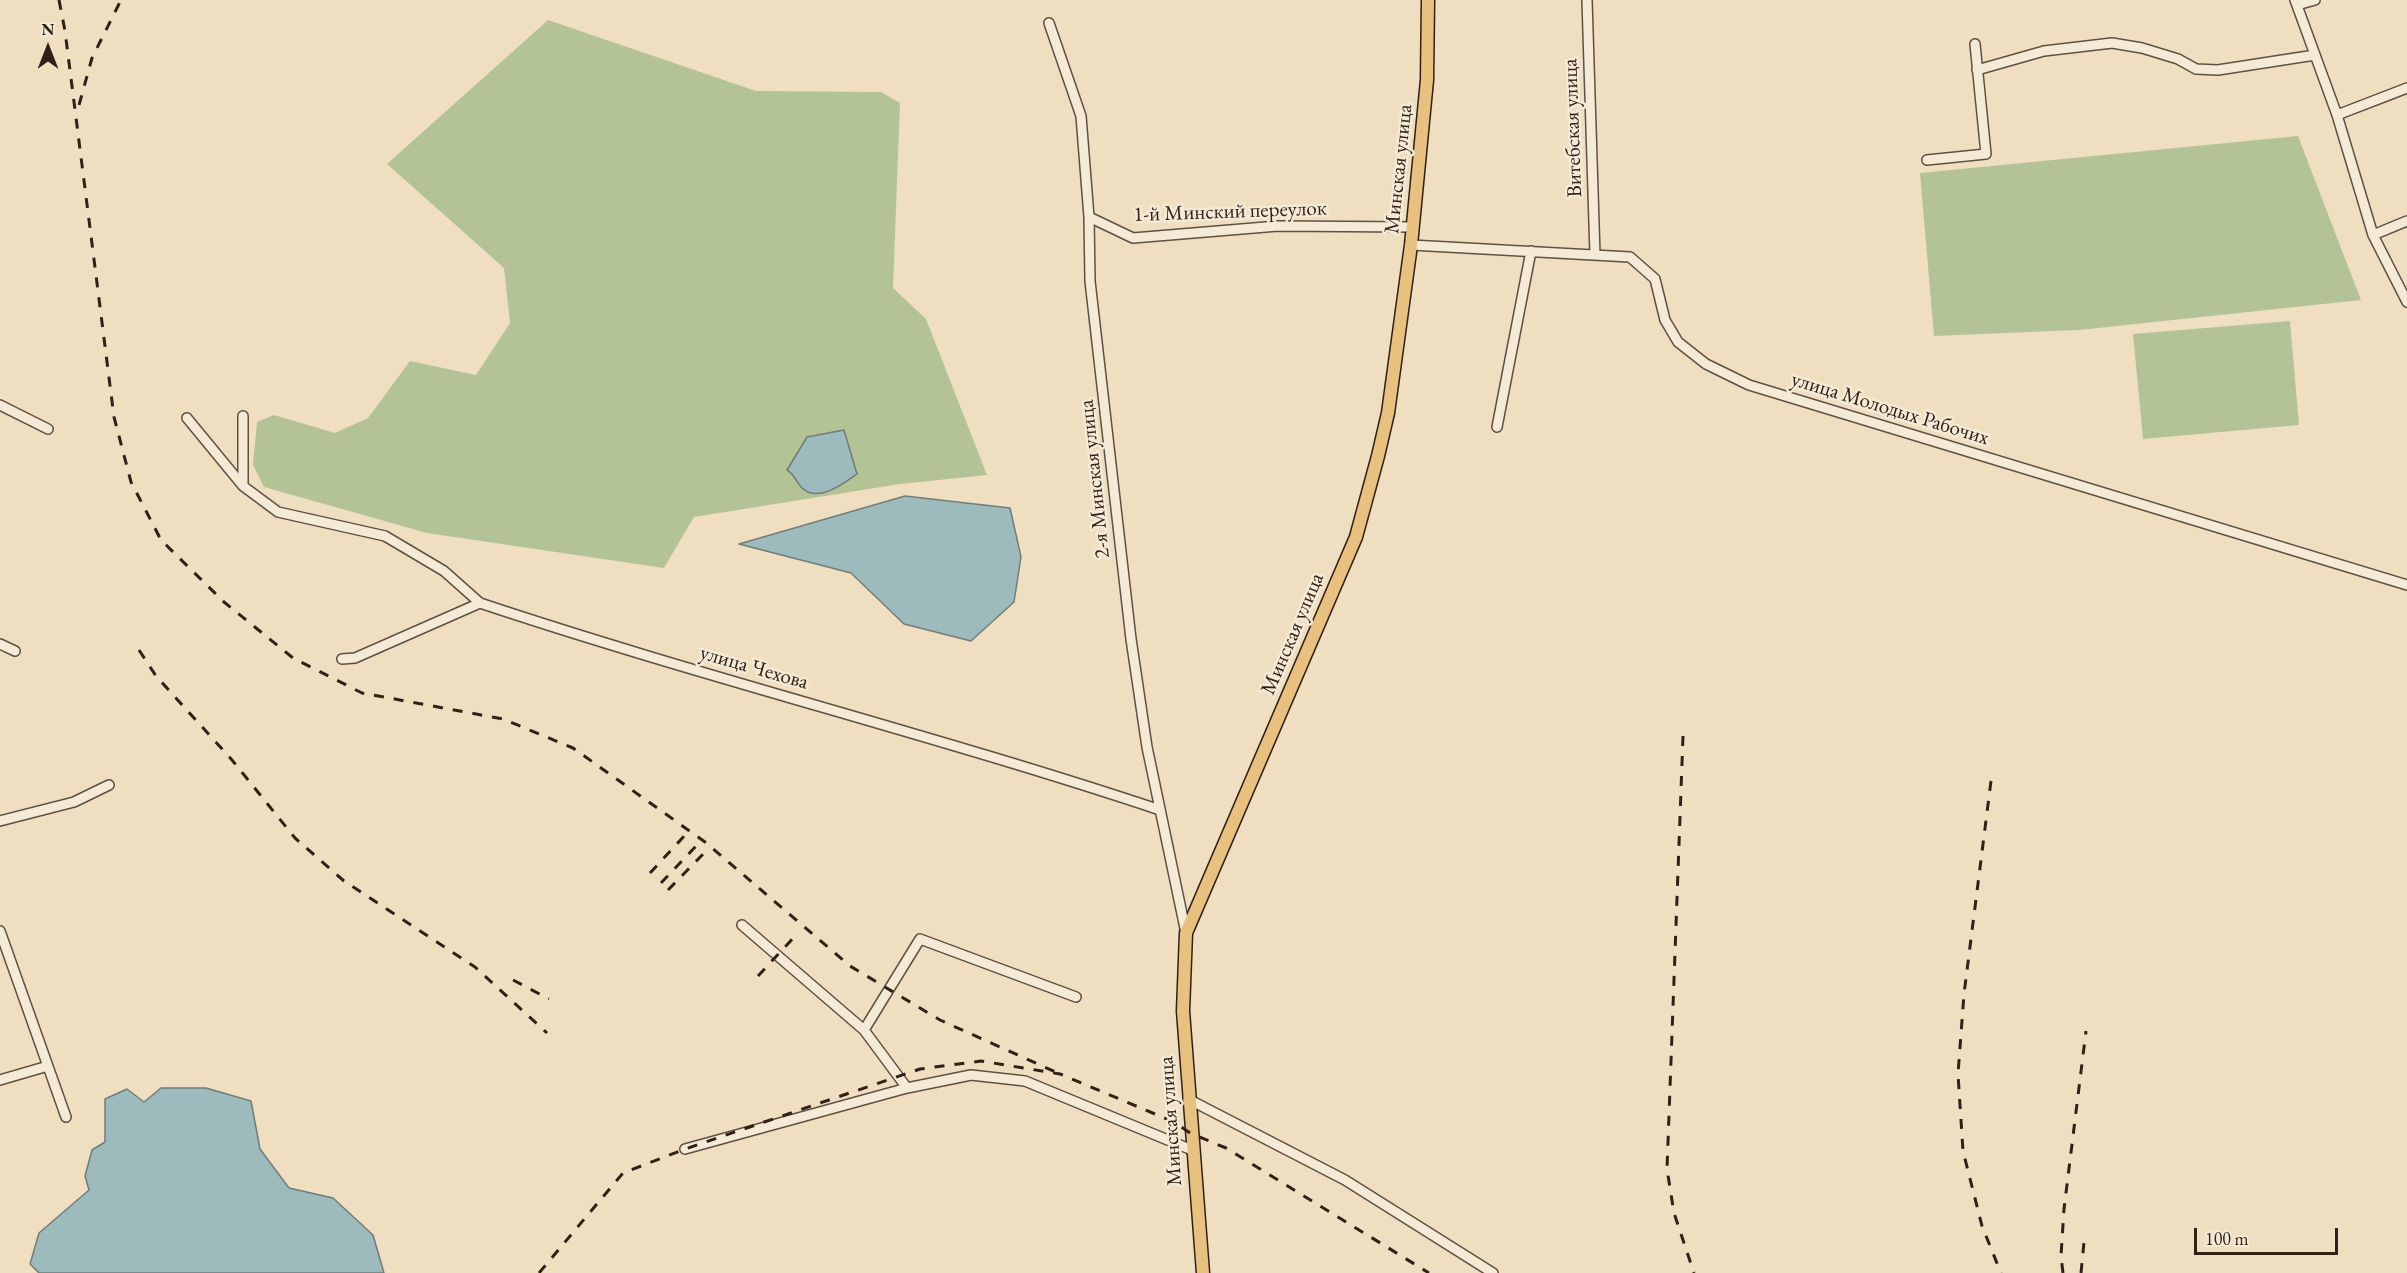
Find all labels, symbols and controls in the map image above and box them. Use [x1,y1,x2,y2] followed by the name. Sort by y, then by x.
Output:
[18,18,78,78] north arrow
[42,19,54,40] text: N
[1558,58,1588,198] street label: Витебская улица
[1380,103,1418,235] street label: Минская улица
[1133,196,1327,228] street label: 1-й Минский переулок
[1788,367,1992,451] street label: улица Молодых Рабочих
[1074,398,1116,560] street label: 2-я Минская улица
[1256,569,1330,699] street label: Минская улица
[697,641,811,695] street label: улица Чехова
[1154,1055,1188,1187] street label: Минская улица
[2197,1216,2341,1254] scale bar
[2205,1227,2249,1250] text: 100 m

